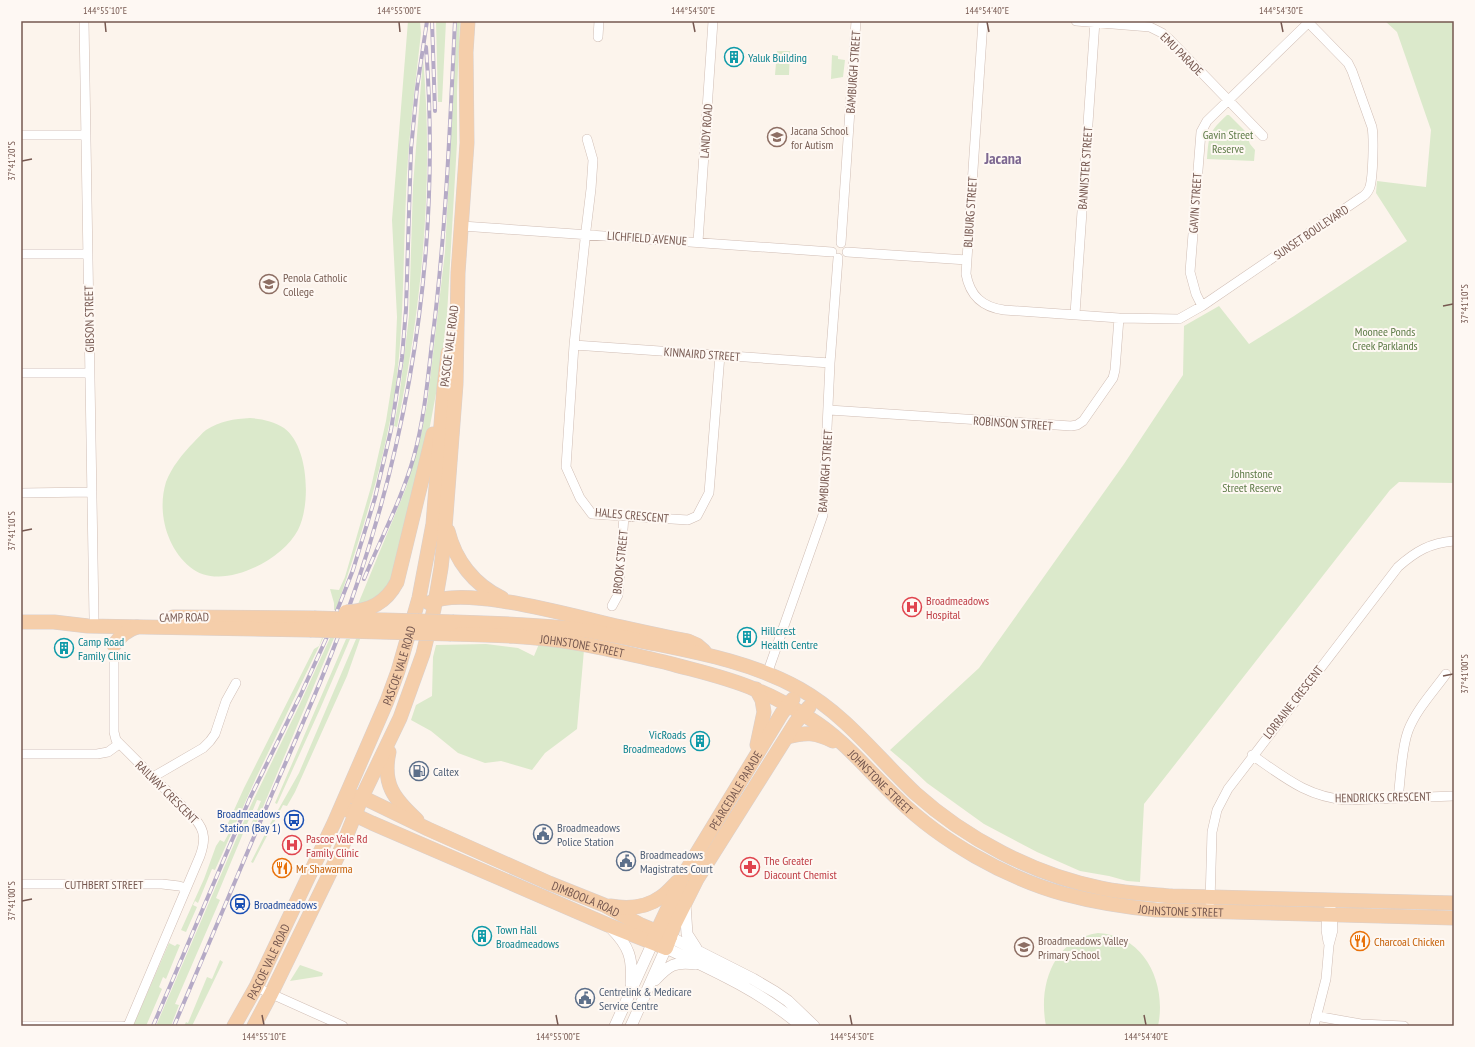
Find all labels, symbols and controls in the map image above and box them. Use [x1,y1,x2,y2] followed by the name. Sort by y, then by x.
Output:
[83,4,127,17] text: 144°55'10"E
[377,4,421,17] text: 144°55'00"E
[671,4,715,17] text: 144°54'50"E
[965,4,1009,17] text: 144°54'40"E
[1259,4,1303,17] text: 144°54'30"E
[843,29,863,114] street label: BAMBURGH STREET
[1157,29,1207,79] street label: EMU PARADE
[723,46,745,68] building icon: Yaluk Building
[748,50,807,65] place label: Yaluk Building
[697,103,715,159] street label: LANDY ROAD
[790,123,848,152] place label: Jacana School for Autism
[1075,125,1095,210] street label: BANNISTER STREET
[766,126,788,148] school or university icon: Jacana School for Autism
[1203,127,1254,156] park label: Gavin Street Reserve
[5,141,18,181] text: 37°41'20"S
[983,148,1022,168] district label: Jacana
[1185,172,1205,234] street label: GAVIN STREET
[960,175,980,248] street label: BLIBURG STREET
[1271,201,1351,263] street label: SUNSET BOULEVARD
[607,228,687,248] street label: LICHFIELD AVENUE
[283,270,348,299] place label: Penola Catholic College
[258,273,280,295] school or university icon: Penola Catholic College
[1458,284,1471,324] text: 37°41'10"S
[81,285,97,353] street label: GIBSON STREET
[437,304,461,388] street label: PASCOE VALE ROAD
[1352,324,1418,353] park label: Moonee Ponds Creek Parklands
[663,344,741,364] street label: KINNAIRD STREET
[973,413,1054,433] street label: ROBINSON STREET
[815,428,835,513] street label: BAMBURGH STREET
[1222,466,1282,495] park label: Johnstone Street Reserve
[595,504,670,526] street label: HALES CRESCENT
[5,511,18,551] text: 37°41'10"S
[609,529,631,595] street label: BROOK STREET
[926,593,989,622] place label: Broadmeadows Hospital
[901,596,923,618] hospital icon: Broadmeadows Hospital
[159,609,209,625] street label: CAMP ROAD
[761,623,818,652] place label: Hillcrest Health Centre
[379,624,418,707] street label: PASCOE VALE ROAD
[736,626,758,648] building icon: Hillcrest Health Centre
[539,631,626,660] street label: JOHNSTONE STREET
[78,634,131,663] place label: Camp Road Family Clinic
[53,637,75,659] building icon: Camp Road Family Clinic
[1458,654,1471,694] text: 37°41'00"S
[1260,662,1327,742] street label: LORRAINE CRESCENT
[623,727,686,756] place label: VicRoads Broadmeadows
[689,730,711,752] building icon: VicRoads Broadmeadows
[845,745,917,817] street label: JOHNSTONE STREET
[705,748,765,833] street label: PEARCEDALE PARADE
[132,757,202,827] street label: RAILWAY CRESCENT
[408,760,430,782] fuel station icon: Caltex
[433,764,459,779] place label: Caltex
[1335,789,1432,805] street label: HENDRICKS CRESCENT
[217,806,280,835] place label: Broadmeadows Station (Bay 1)
[283,809,305,831] bus stop icon: Broadmeadows Station (Bay 1)
[557,820,620,849] place label: Broadmeadows Police Station
[532,823,554,845] public building icon: Broadmeadows Police Station
[306,831,368,860] place label: Pascoe Vale Rd Family Clinic
[281,834,303,856] hospital icon: Pascoe Vale Rd Family Clinic
[640,847,714,876] place label: Broadmeadows Magistrates Court
[615,850,637,872] public building icon: Broadmeadows Magistrates Court
[764,853,837,882] place label: The Greater Diacount Chemist
[739,856,761,878] pharmacy icon: The Greater Diacount Chemist
[271,857,293,879] restaurant icon: Mr Shawarma
[296,861,353,876] place label: Mr Shawarma
[65,877,144,892] street label: CUTHBERT STREET
[550,878,623,920] street label: DIMBOOLA ROAD
[5,881,18,921] text: 37°41'00"S
[229,893,251,915] station icon: Broadmeadows
[254,897,317,912] place label: Broadmeadows
[1137,901,1224,919] street label: JOHNSTONE STREET
[243,921,293,1002] street label: PASCOE VALE ROAD
[496,922,559,951] place label: Town Hall Broadmeadows
[471,925,493,947] building icon: Town Hall Broadmeadows
[1349,930,1371,952] restaurant icon: Charcoal Chicken
[1038,933,1129,962] place label: Broadmeadows Valley Primary School
[1374,934,1445,949] place label: Charcoal Chicken
[1013,936,1035,958] school or university icon: Broadmeadows Valley Primary School
[599,984,692,1013] place label: Centrelink & Medicare Service Centre
[574,987,596,1009] public building icon: Centrelink & Medicare Service Centre
[242,1030,286,1043] text: 144°55'10"E
[536,1030,580,1043] text: 144°55'00"E
[830,1030,874,1043] text: 144°54'50"E
[1124,1030,1168,1043] text: 144°54'40"E

